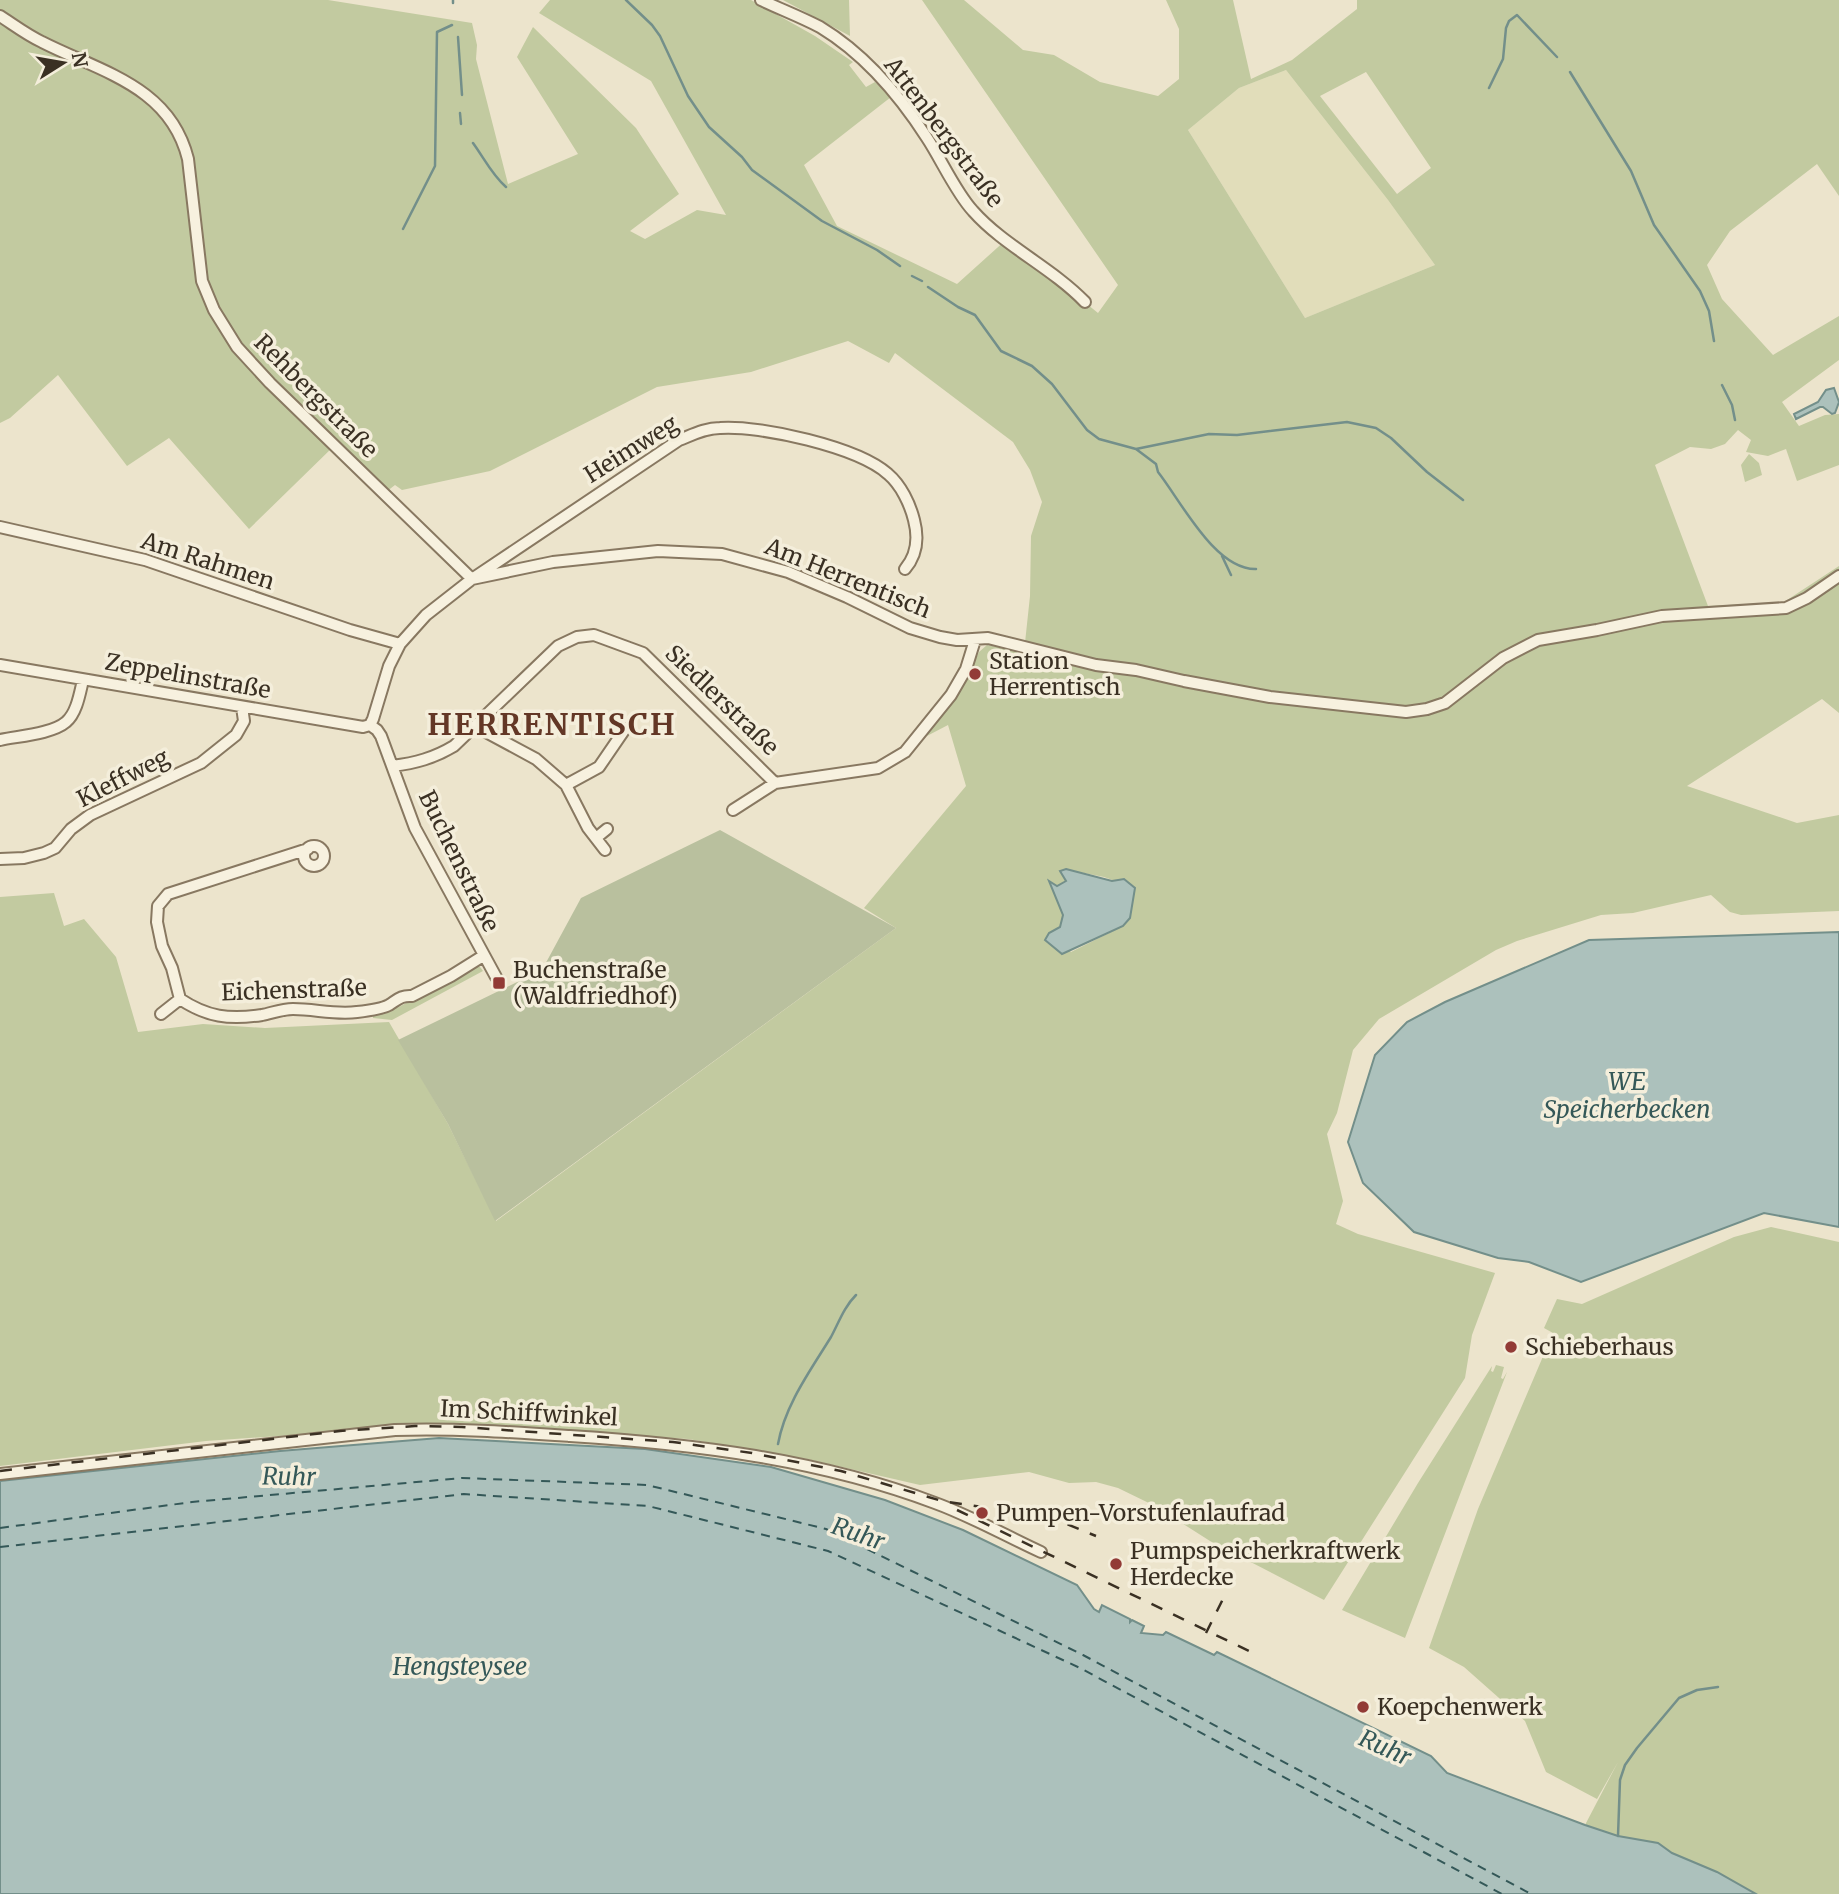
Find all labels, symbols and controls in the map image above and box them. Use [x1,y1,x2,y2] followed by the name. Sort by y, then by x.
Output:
[28,28,98,98] north arrow
[66,50,93,69] text: N
[878,50,1010,213] street label: Attenbergstraße
[249,328,384,463] street label: Rehbergstraße
[578,408,683,489] street label: Heimweg
[137,525,278,596] street label: Am Rahmen
[760,531,935,624] street label: Am Herrentisch
[660,638,785,761] street label: Siedlerstraße
[989,646,1121,701] place label: Station Herrentisch
[103,647,273,704] street label: Zeppelinstraße
[967,666,983,682] marker: Station Herrentisch
[427,705,677,743] district label: HERRENTISCH
[72,742,174,813] street label: Kleffweg
[413,785,506,936] street label: Buchenstraße
[513,955,678,1010] place label: Buchenstraße (Waldfriedhof)
[221,972,367,1007] street label: Eichenstraße
[491,975,507,991] marker: Buchenstraße (Waldfriedhof)
[1543,1066,1711,1125] water label: WE Speicherbecken
[1525,1332,1674,1361] place label: Schieberhaus
[1503,1339,1519,1355] marker: Schieberhaus
[439,1393,619,1432] street label: Im Schiffwinkel
[262,1461,317,1492] water label: Ruhr
[996,1498,1285,1527] place label: Pumpen-Vorstufenlaufrad
[974,1505,990,1521] marker: Pumpen-Vorstufenlaufrad
[828,1510,890,1557] water label: Ruhr
[1130,1536,1401,1591] place label: Pumpspeicherkraftwerk Herdecke
[1108,1556,1124,1572] marker: Pumpspeicherkraftwerk Herdecke
[392,1651,527,1682] water label: Hengsteysee
[1377,1692,1543,1721] place label: Koepchenwerk
[1355,1699,1371,1715] marker: Koepchenwerk
[1354,1722,1417,1773] water label: Ruhr

